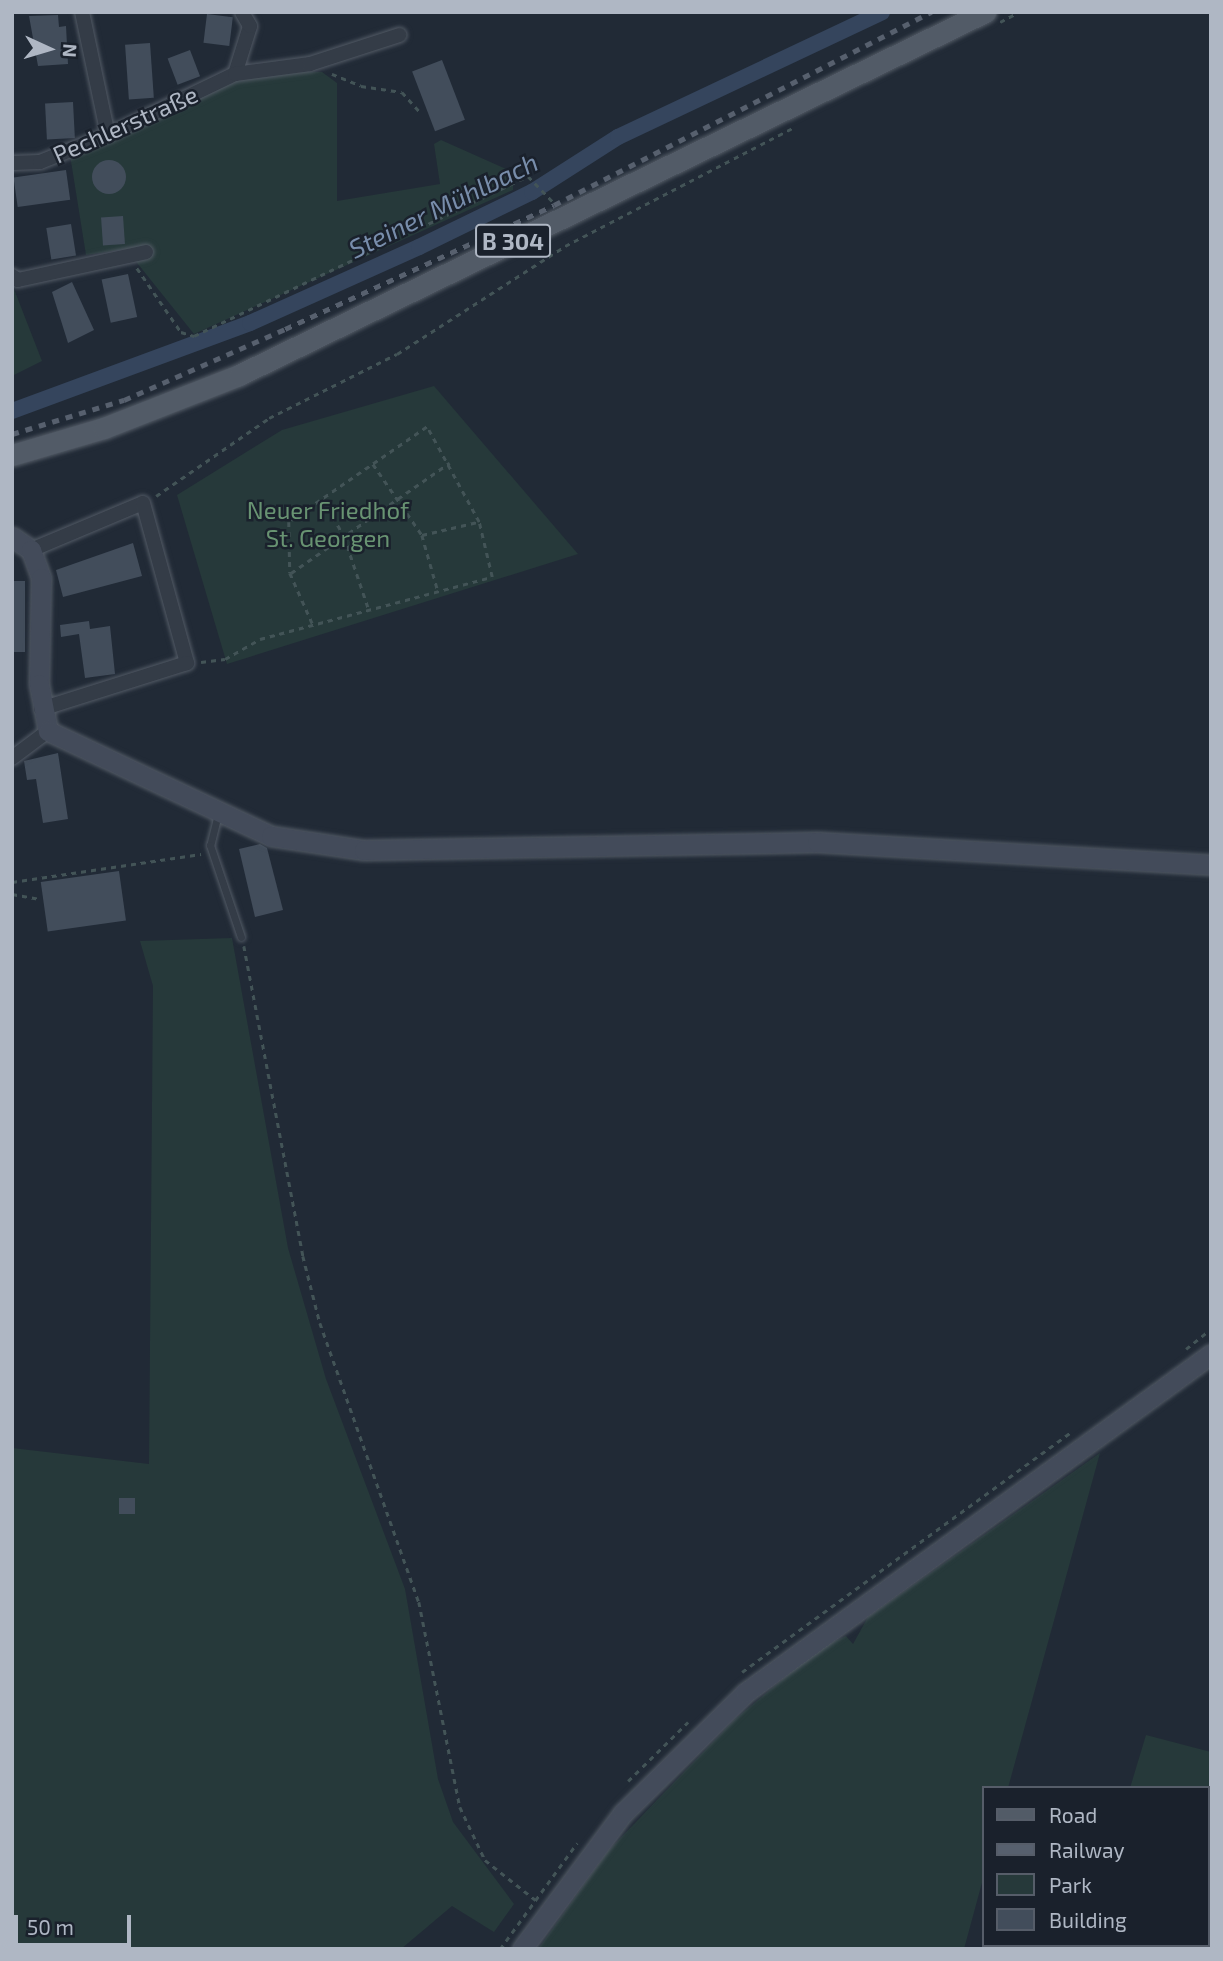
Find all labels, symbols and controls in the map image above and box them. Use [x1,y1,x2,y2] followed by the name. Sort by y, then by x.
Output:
[14,14,84,84] north arrow
[58,43,82,58] text: N
[48,79,202,169] street label: Pechlerstraße
[343,146,543,264] water label: Steiner Mühlbach
[475,222,552,260] road number: B 304
[247,496,409,552] park label: Neuer Friedhof St. Georgen
[982,1786,1209,1947] legend
[1049,1802,1097,1827] text: Road
[1049,1837,1125,1862] text: Railway
[1049,1872,1092,1897] text: Park
[18,1902,135,1946] scale bar
[1049,1907,1127,1932] text: Building
[27,1914,74,1939] text: 50 m

